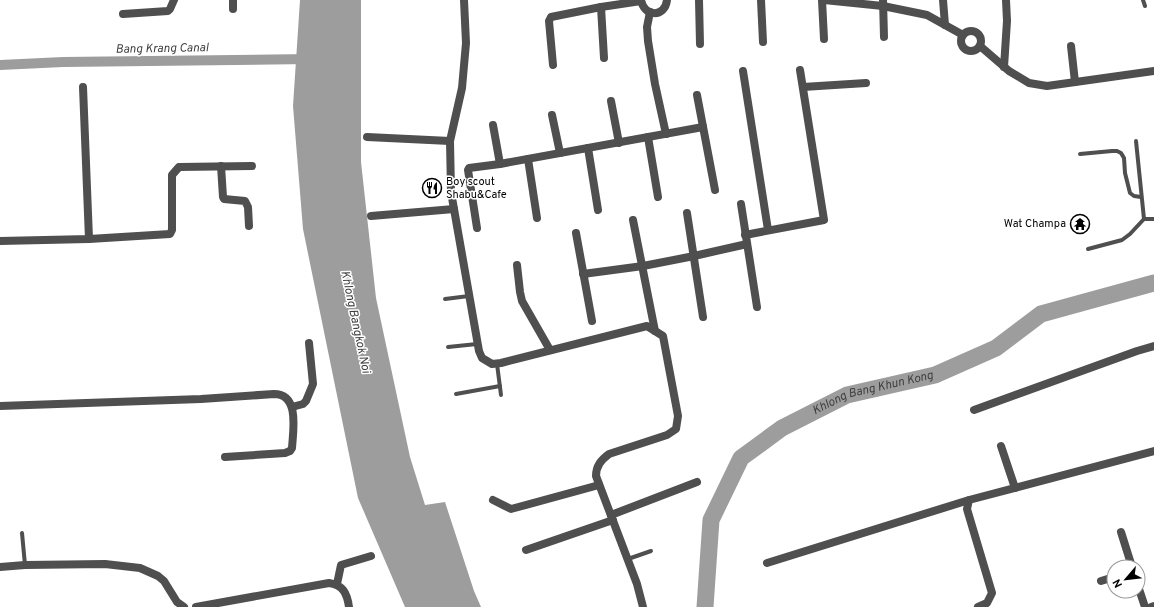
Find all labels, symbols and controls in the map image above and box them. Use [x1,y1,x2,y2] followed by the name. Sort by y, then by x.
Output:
[115,40,210,58] water label: Bang Krang Canal
[446,175,507,202] place label: Boy scout Shabu&Cafe
[421,177,443,199] restaurant icon: Boy scout Shabu&Cafe
[1069,213,1091,235] temple icon: Wat Champa
[1004,217,1066,231] place label: Wat Champa
[336,269,374,376] water label: Khlong Bangkok Noi
[810,368,935,419] water label: Khlong Bang Khun Kong
[1106,559,1146,599] north arrow
[1110,576,1126,590] text: N

